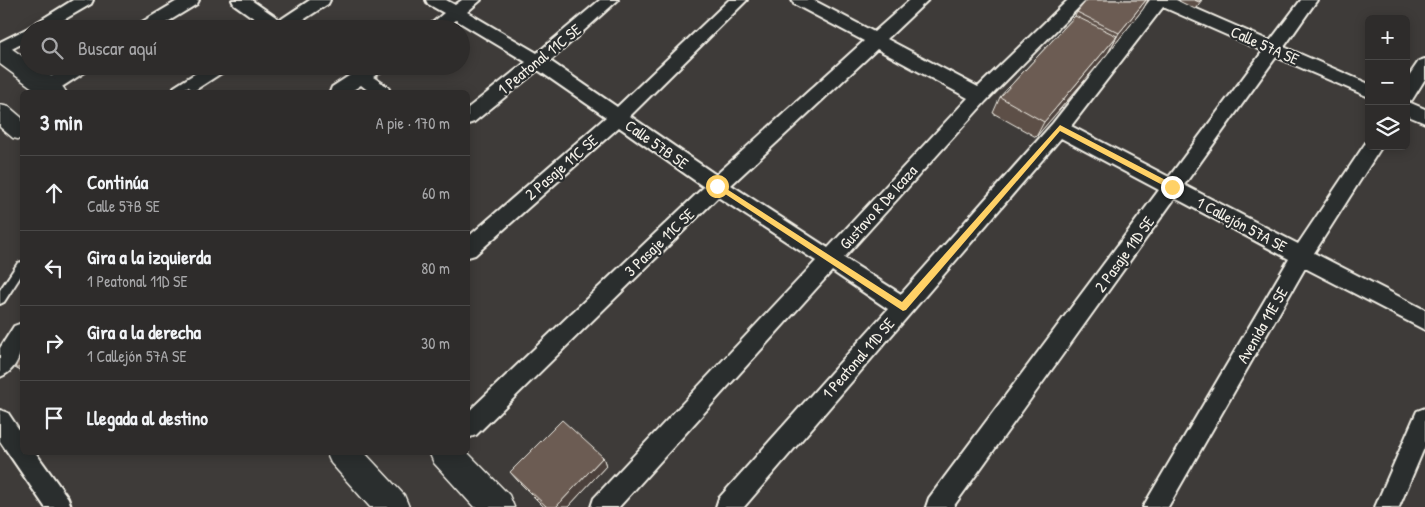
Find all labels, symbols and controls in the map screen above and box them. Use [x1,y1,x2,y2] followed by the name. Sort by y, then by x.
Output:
[1365,15,1410,150] map controls
[1365,15,1410,60] button: +
[493,18,585,100] street label: 1 Peatonal 11C SE
[20,20,470,75] search box
[1227,20,1303,70] street label: Calle 57A SE
[38,34,66,62] icon: search
[78,35,157,61] text: Buscar aquí
[1365,60,1410,105] button: −
[1365,105,1410,150] button: layers
[40,108,83,137] text: 3 min
[376,112,450,134] text: A pie · 170 m
[621,114,693,174] street label: Calle 57B SE
[520,129,602,205] street label: 2 Pasaje 11C SE
[834,160,922,254] street label: Gustavo R De Icaza
[87,169,148,195] text: Continúa
[706,175,729,198] route start
[1161,176,1184,199] route end
[40,179,68,207] icon: ahead
[422,182,450,204] text: 60 m
[1193,191,1291,257] street label: 1 Callejón 57A SE
[87,195,160,217] text: Calle 57B SE
[619,203,699,281] street label: 3 Pasaje 11C SE
[1089,212,1159,296] street label: 2 Pasaje 11D SE
[87,244,211,270] text: Gira a la izquierda
[40,254,68,282] icon: left
[421,257,450,279] text: 80 m
[87,270,188,292] text: 1 Peatonal 11D SE
[1231,283,1293,367] street label: Avenida 11E SE
[817,313,899,403] street label: 1 Peatonal 11D SE
[87,319,201,345] text: Gira a la derecha
[40,329,68,357] icon: right
[421,332,450,354] text: 30 m
[87,345,187,367] text: 1 Callejón 57A SE
[40,404,68,432] icon: arrive
[87,405,208,431] text: Llegada al destino

